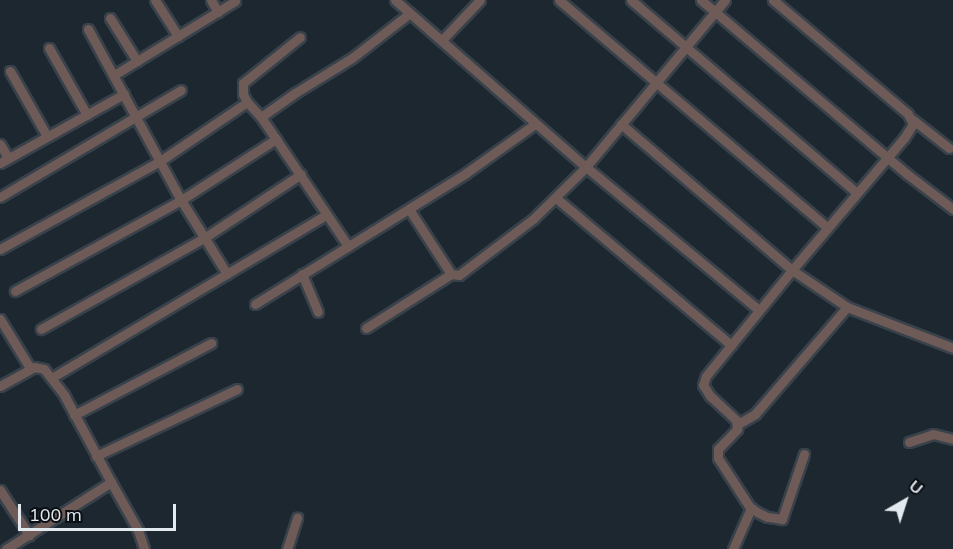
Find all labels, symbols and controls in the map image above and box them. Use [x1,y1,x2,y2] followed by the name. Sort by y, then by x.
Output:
[875,471,935,531] north arrow
[905,476,927,499] text: U
[21,492,178,530] scale bar
[29,503,82,526] text: 100 m

